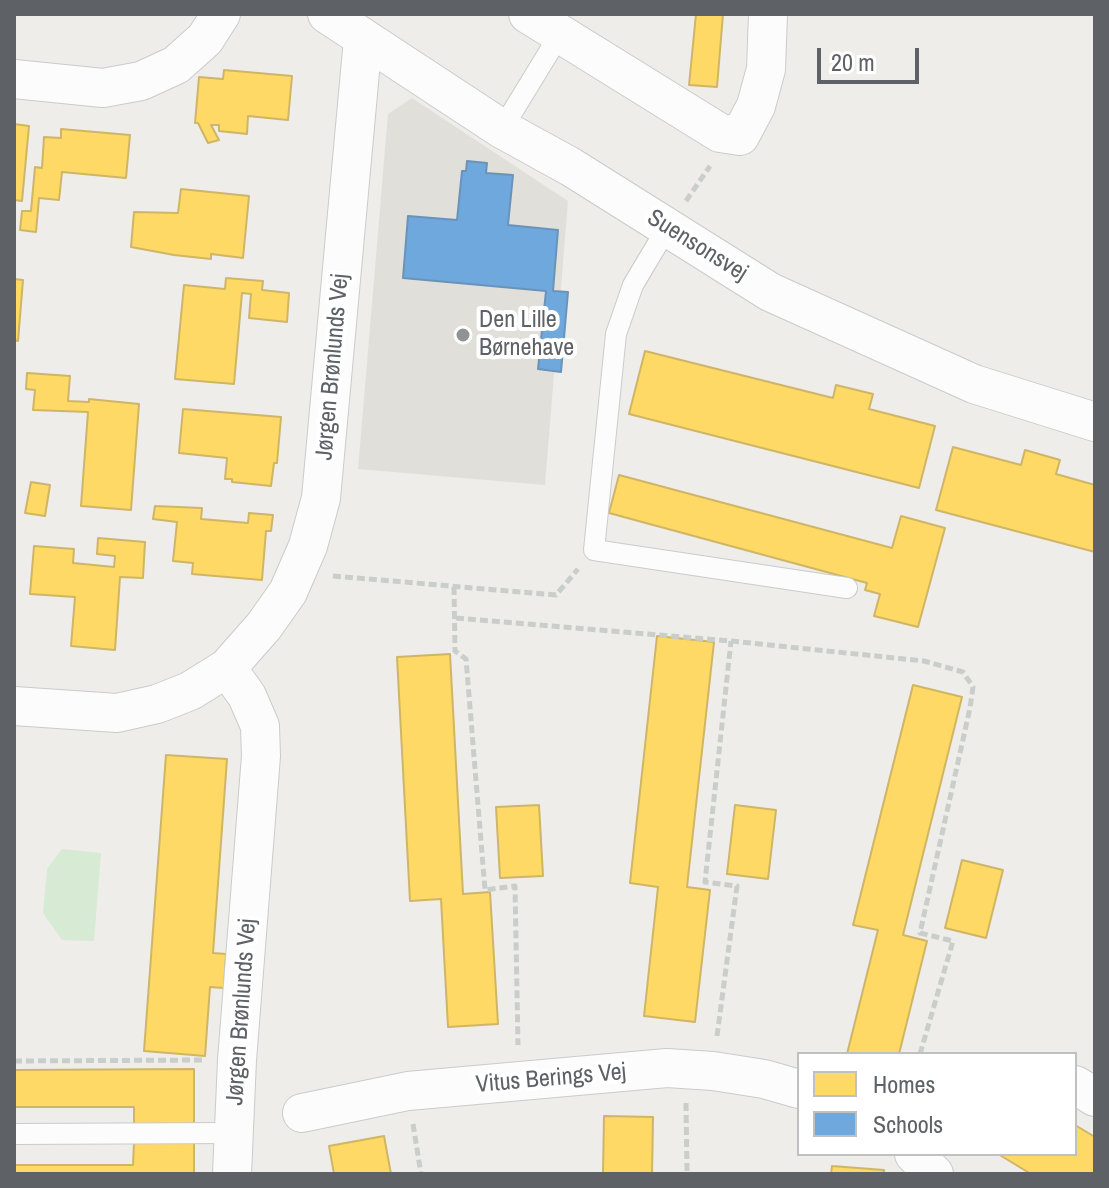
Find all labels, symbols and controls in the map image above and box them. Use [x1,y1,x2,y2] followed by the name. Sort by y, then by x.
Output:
[821,32,923,82] scale bar
[831,46,875,78] text: 20 m
[642,204,752,288] street label: Suensonsvej
[311,273,355,461] street label: Jørgen Brønlunds Vej
[479,307,574,363] place label: Den Lille Børnehave
[454,326,472,344] marker: Den Lille Børnehave
[221,918,263,1106] street label: Jørgen Brønlunds Vej
[797,1052,1077,1156] legend
[475,1058,627,1100] street label: Vitus Berings Vej
[873,1068,935,1100] text: Homes
[873,1108,943,1140] text: Schools

